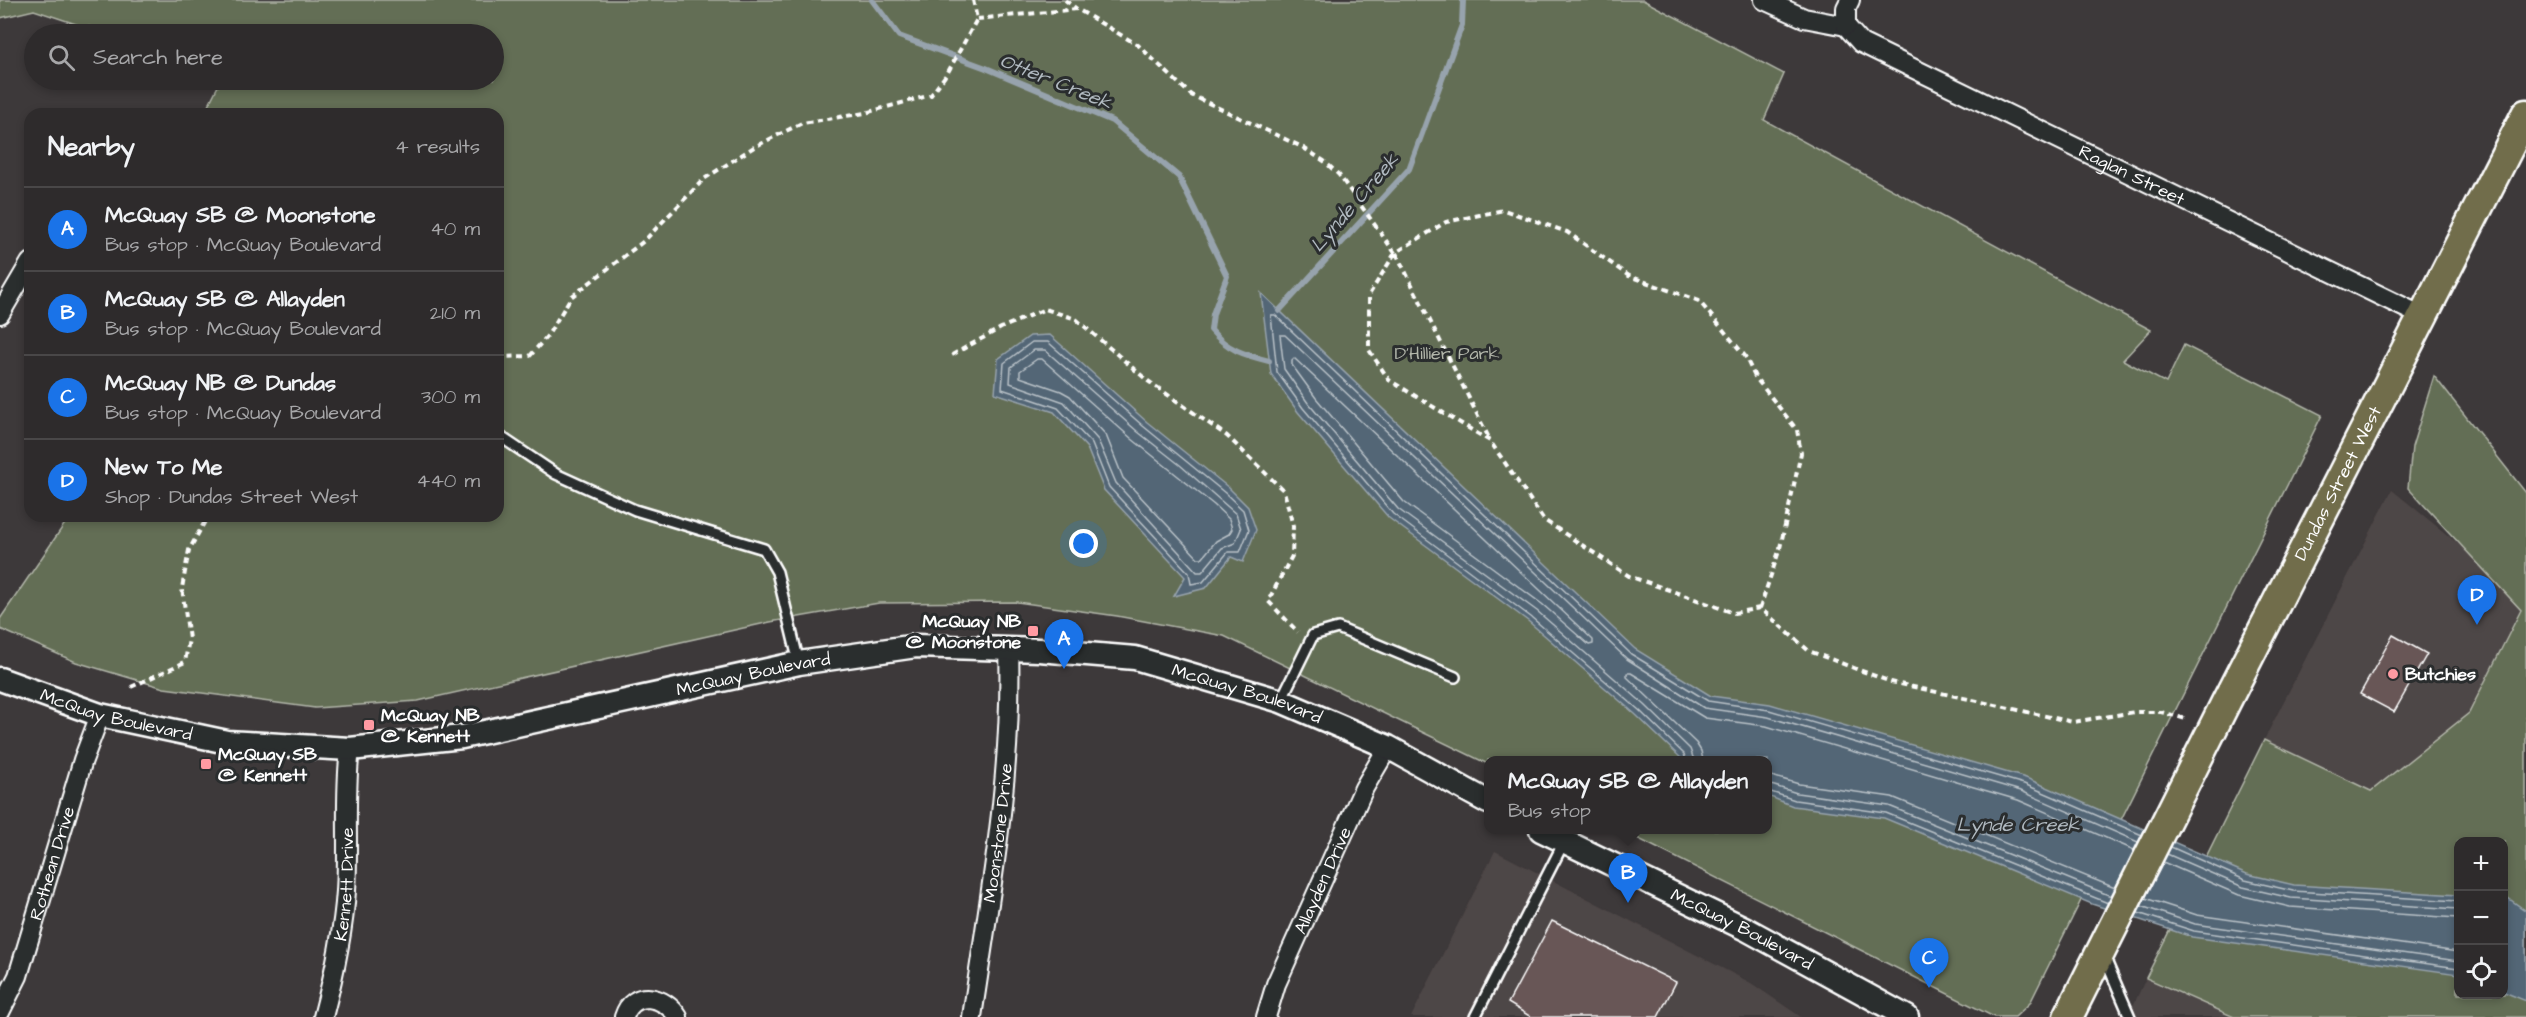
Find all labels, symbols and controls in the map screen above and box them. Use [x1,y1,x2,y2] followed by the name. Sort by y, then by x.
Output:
[24,24,504,90] search box
[45,41,78,74] icon: search
[93,42,223,73] text: Search here
[995,47,1116,117] water label: Otter Creek
[48,129,135,165] text: Nearby
[395,133,480,161] text: 4 results
[2075,139,2190,212] street label: Raglan Street
[1304,147,1407,259] water label: Lynde Creek
[105,200,376,231] text: McQuay SB @ Moonstone
[61,215,74,243] text: A
[430,215,480,243] text: 40 m
[105,231,381,259] text: Bus stop · McQuay Boulevard
[105,284,345,315] text: McQuay SB @ Allayden
[60,299,75,327] text: B
[430,299,480,327] text: 210 m
[105,315,381,343] text: Bus stop · McQuay Boulevard
[1394,341,1500,366] park label: D'Hillier Park
[105,368,336,399] text: McQuay NB @ Dundas
[60,383,75,411] text: C
[421,383,480,411] text: 300 m
[105,399,381,427] text: Bus stop · McQuay Boulevard
[2288,401,2388,565] street label: Dundas Street West
[105,452,222,483] text: New To Me
[61,467,74,495] text: D
[417,467,480,495] text: 440 m
[105,483,358,511] text: Shop · Dundas Street West
[1069,529,1098,558] your location
[2458,576,2496,625] pin: D
[906,609,1021,655] place label: McQuay NB @ Moonstone
[1044,620,1084,669] pin: A
[1026,624,1040,638] marker: McQuay NB @ Moonstone
[674,647,832,703] street label: McQuay Boulevard
[1169,657,1326,730] street label: McQuay Boulevard
[2405,662,2476,687] place label: Butchies
[2386,667,2400,681] marker: Butchies
[37,682,195,747] street label: McQuay Boulevard
[381,703,480,749] place label: McQuay NB @ Kennett
[362,718,376,732] marker: McQuay NB @ Kennett
[218,742,317,788] place label: McQuay SB @ Kennett
[1484,756,1772,834] popup
[199,757,213,771] marker: McQuay SB @ Kennett
[977,762,1019,904] street label: Moonstone Drive
[1508,766,1748,797] text: McQuay SB @ Allayden
[1508,797,1591,825] text: Bus stop
[23,803,81,923] street label: Rothean Drive
[1956,811,2080,840] water label: Lynde Creek
[1288,823,1358,938] street label: Allayden Drive
[328,827,360,943] street label: Kennett Drive
[2454,837,2508,999] map controls
[2454,837,2508,891] button: +
[1608,854,1648,903] pin: B
[1666,882,1817,976] street label: McQuay Boulevard
[2454,891,2508,945] button: −
[1910,938,1948,988] pin: C
[2454,945,2508,999] button: locate

